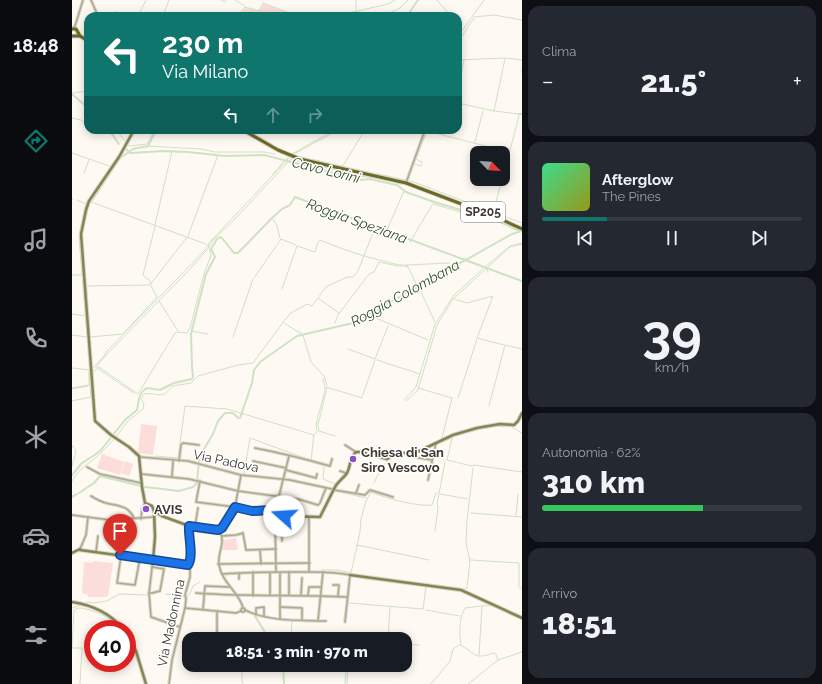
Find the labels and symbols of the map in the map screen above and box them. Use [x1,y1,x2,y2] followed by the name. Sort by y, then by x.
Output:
[470,146,510,186] north arrow
[290,154,363,186] water label: Cavo Lorini
[304,195,410,247] water label: Roggia Speziana
[461,202,505,222] road number: SP205
[348,256,462,330] water label: Roggia Colombana
[361,445,444,475] place label: Chiesa di San Siro Vescovo
[192,447,260,475] street label: Via Padova
[348,454,358,464] marker: Chiesa di San Siro Vescovo
[263,495,305,537] position arrow
[154,502,182,517] place label: AVIS
[141,504,151,514] marker: AVIS
[103,514,137,555] pin
[154,578,188,668] street label: Via Madonnina
[84,620,136,672] speed limit sign: 40

